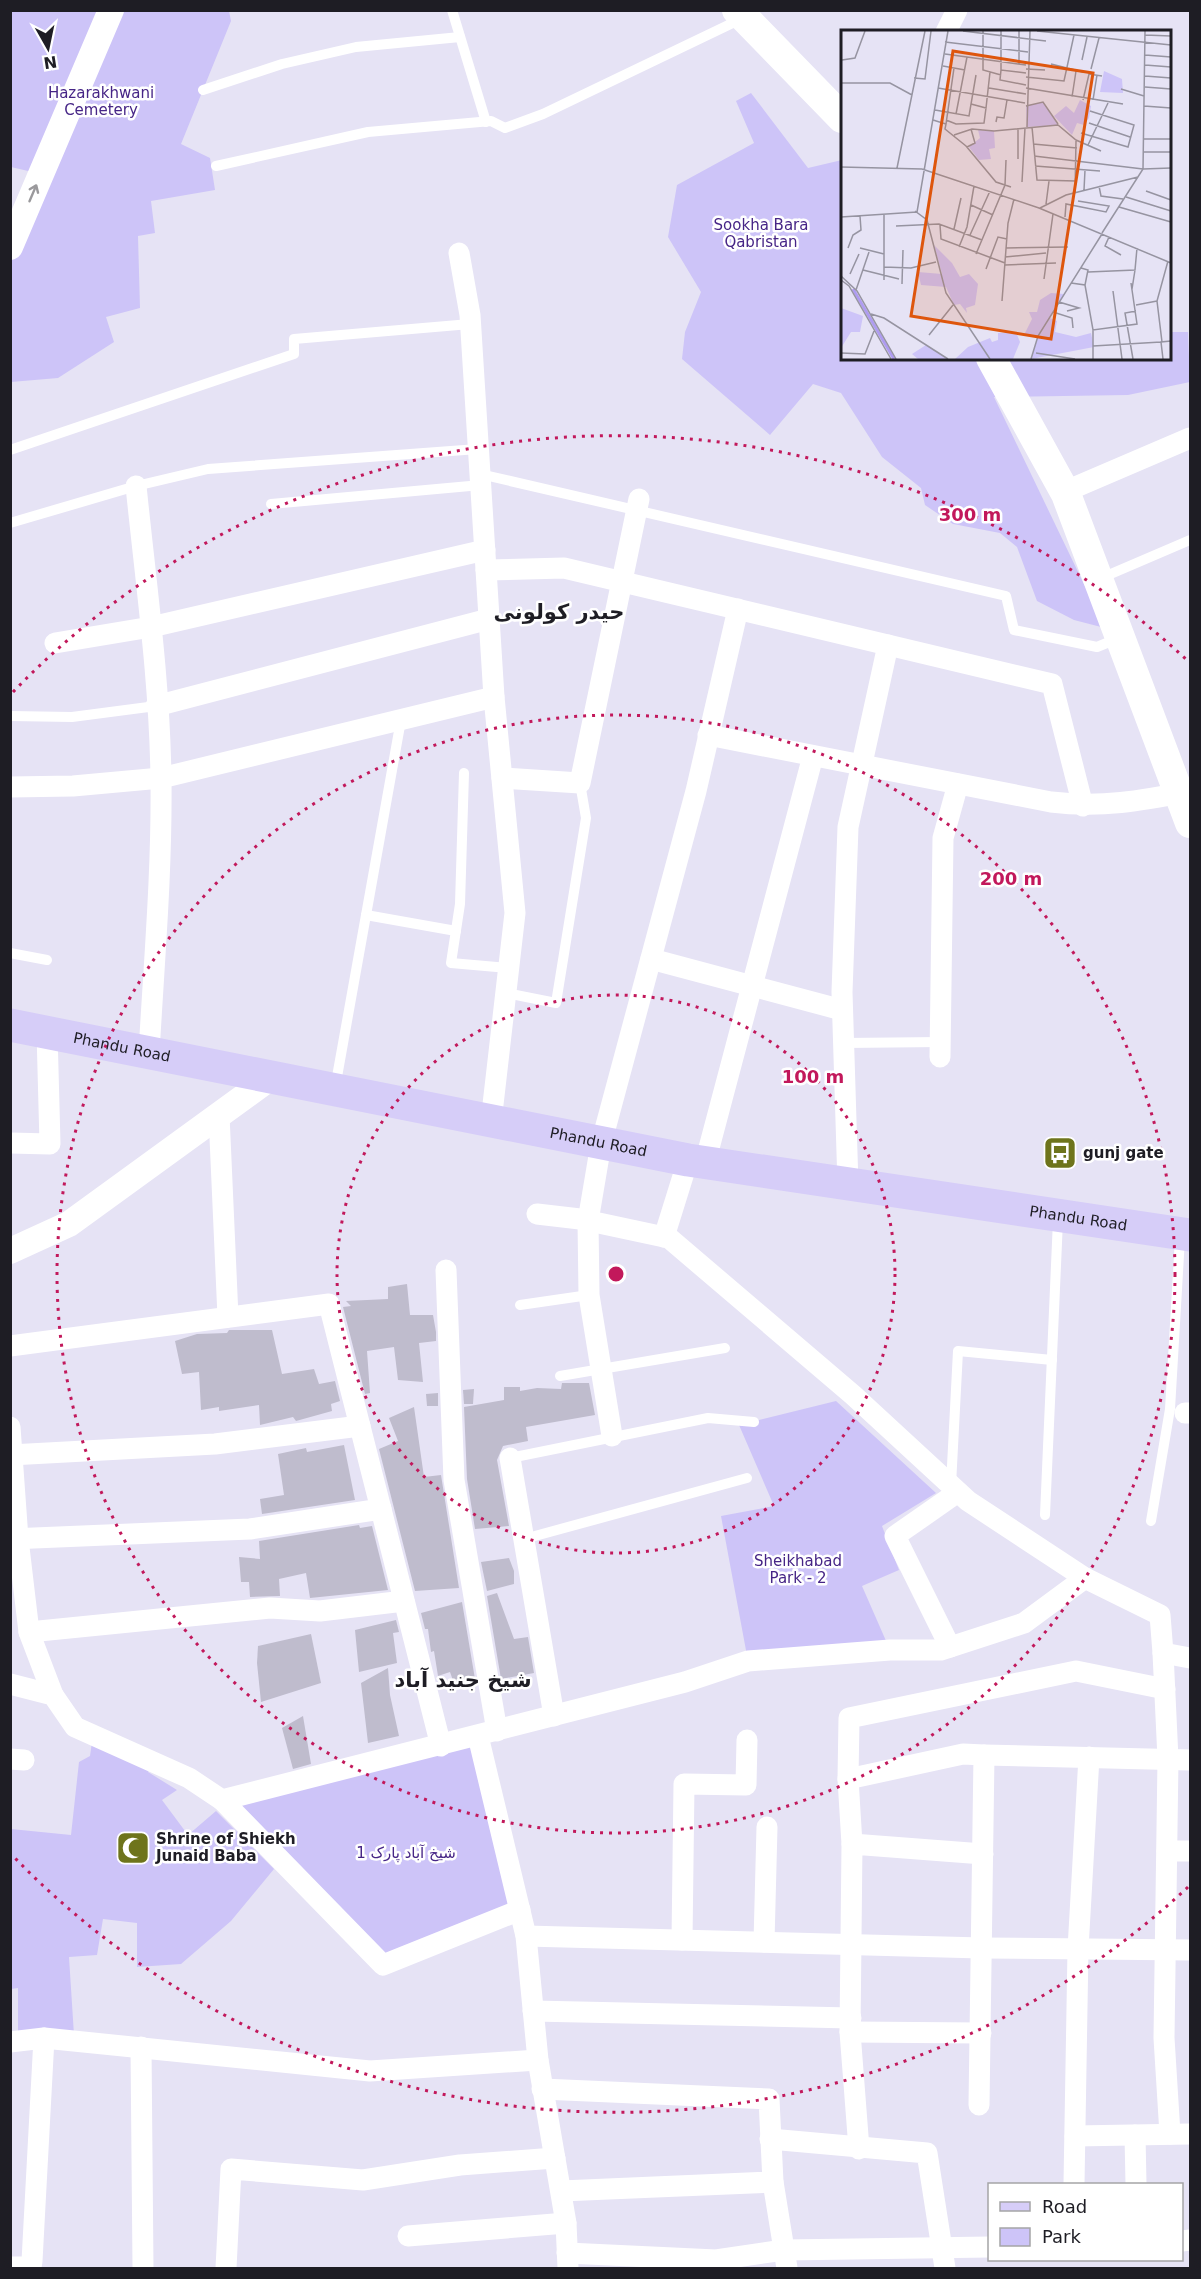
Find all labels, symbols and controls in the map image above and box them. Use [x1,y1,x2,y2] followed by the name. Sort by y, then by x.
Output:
[18,18,78,78] north arrow
[841,30,1171,360] inset map
[42,52,58,73] text: N
[48,84,154,119] park label: Hazarakhwani Cemetery
[28,184,39,203] one-way arrow
[714,216,808,251] park label: Sookha Bara Qabristan
[939,504,1001,525] text: 300 m
[494,600,624,624] district label: حیدر کولونی
[980,868,1042,889] text: 200 m
[72,1029,172,1066] street label: Phandu Road
[782,1066,844,1087] text: 100 m
[548,1124,649,1161] street label: Phandu Road
[1042,1135,1078,1171] bus stop icon: gunj gate
[1083,1144,1164,1162] place label: gunj gate
[1028,1202,1129,1235] street label: Phandu Road
[606,1264,626,1284] centre of rings
[754,1552,842,1587] park label: Sheikhabad Park - 2
[394,1667,532,1692] district label: شیخ جنید آباد
[115,1830,151,1866] mosque icon: Shrine of Shiekh Junaid Baba
[155,1830,296,1865] place label: Shrine of Shiekh Junaid Baba
[356,1844,456,1863] park label: شیخ آباد پارک 1
[988,2183,1183,2261] legend
[1042,2196,1087,2217] text: Road
[1042,2226,1081,2247] text: Park

